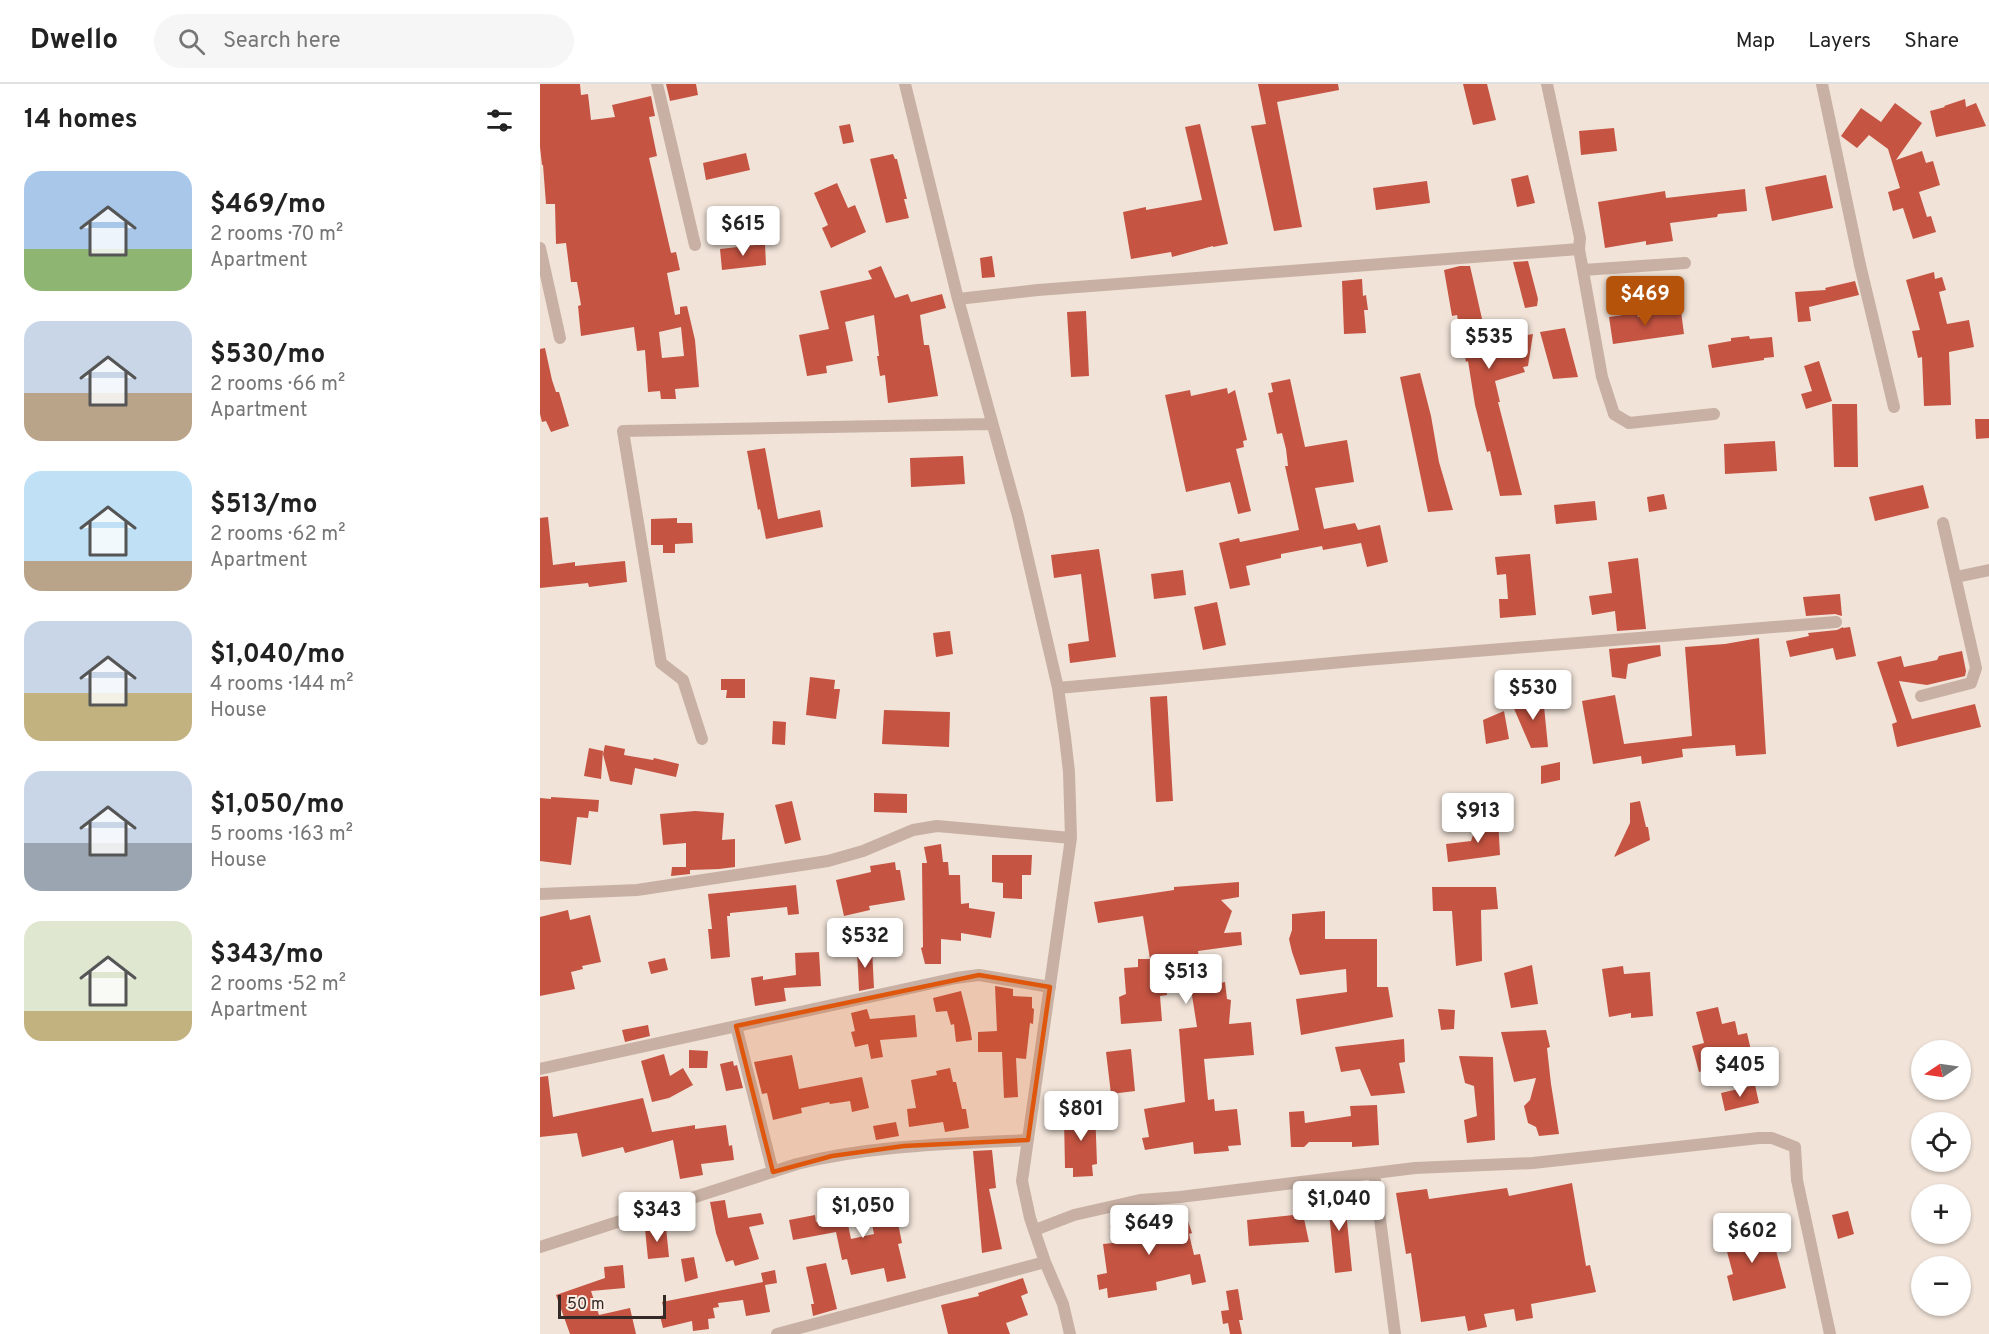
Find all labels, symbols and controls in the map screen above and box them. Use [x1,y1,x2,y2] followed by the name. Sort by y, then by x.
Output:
[154,14,574,68] search box
[30,23,118,59] text: Dwello
[175,25,208,58] icon: search
[223,28,341,55] text: Search here
[1736,28,1775,55] text: Map
[1808,28,1871,55] text: Layers
[1904,28,1959,55] text: Share
[24,104,138,137] text: 14 homes
[483,104,516,137] icon: filters
[210,189,326,222] text: $469/mo
[72,195,144,267] icon: home
[707,206,779,257] pin: $615
[721,212,765,238] text: $615
[210,222,343,248] text: 2 rooms · 70 m²
[210,248,308,274] text: Apartment
[1609,276,1681,327] pin: $469
[1620,282,1670,308] text: $469
[1453,319,1525,370] pin: $535
[1465,325,1513,351] text: $535
[210,339,325,372] text: $530/mo
[72,345,144,417] icon: home
[210,372,345,398] text: 2 rooms · 66 m²
[210,398,308,424] text: Apartment
[210,489,317,522] text: $513/mo
[72,495,144,567] icon: home
[210,522,346,548] text: 2 rooms · 62 m²
[210,548,308,574] text: Apartment
[210,639,345,672] text: $1,040/mo
[72,645,144,717] icon: home
[1497,670,1569,721] pin: $530
[210,672,353,698] text: 4 rooms · 144 m²
[1508,676,1558,702] text: $530
[210,698,266,724] text: House
[210,789,344,822] text: $1,050/mo
[1442,793,1514,844] pin: $913
[72,795,144,867] icon: home
[1456,799,1500,825] text: $913
[210,822,353,848] text: 5 rooms · 163 m²
[210,848,266,874] text: House
[829,918,901,969] pin: $532
[841,924,889,950] text: $532
[210,939,323,972] text: $343/mo
[72,945,144,1017] icon: home
[1150,954,1222,1005] pin: $513
[1164,960,1208,986] text: $513
[210,972,346,998] text: 2 rooms · 52 m²
[210,998,308,1024] text: Apartment
[1911,1040,1971,1100] north arrow
[1911,1040,1971,1316] map controls
[1704,1047,1776,1098] pin: $405
[1715,1053,1765,1079] text: $405
[1045,1091,1117,1142] pin: $801
[1058,1097,1104,1123] text: $801
[1911,1112,1971,1172] button: locate
[1290,1181,1388,1232] pin: $1,040
[1911,1184,1971,1244] button: +
[1307,1187,1371,1213] text: $1,040
[814,1188,912,1239] pin: $1,050
[621,1192,693,1243] pin: $343
[831,1194,895,1220] text: $1,050
[633,1198,681,1224] text: $343
[1113,1205,1185,1256] pin: $649
[1124,1211,1174,1237] text: $649
[1716,1213,1788,1264] pin: $602
[1727,1219,1777,1245] text: $602
[1911,1256,1971,1316] button: −
[558,1292,666,1320] scale bar
[567,1295,605,1315] text: 50 m

